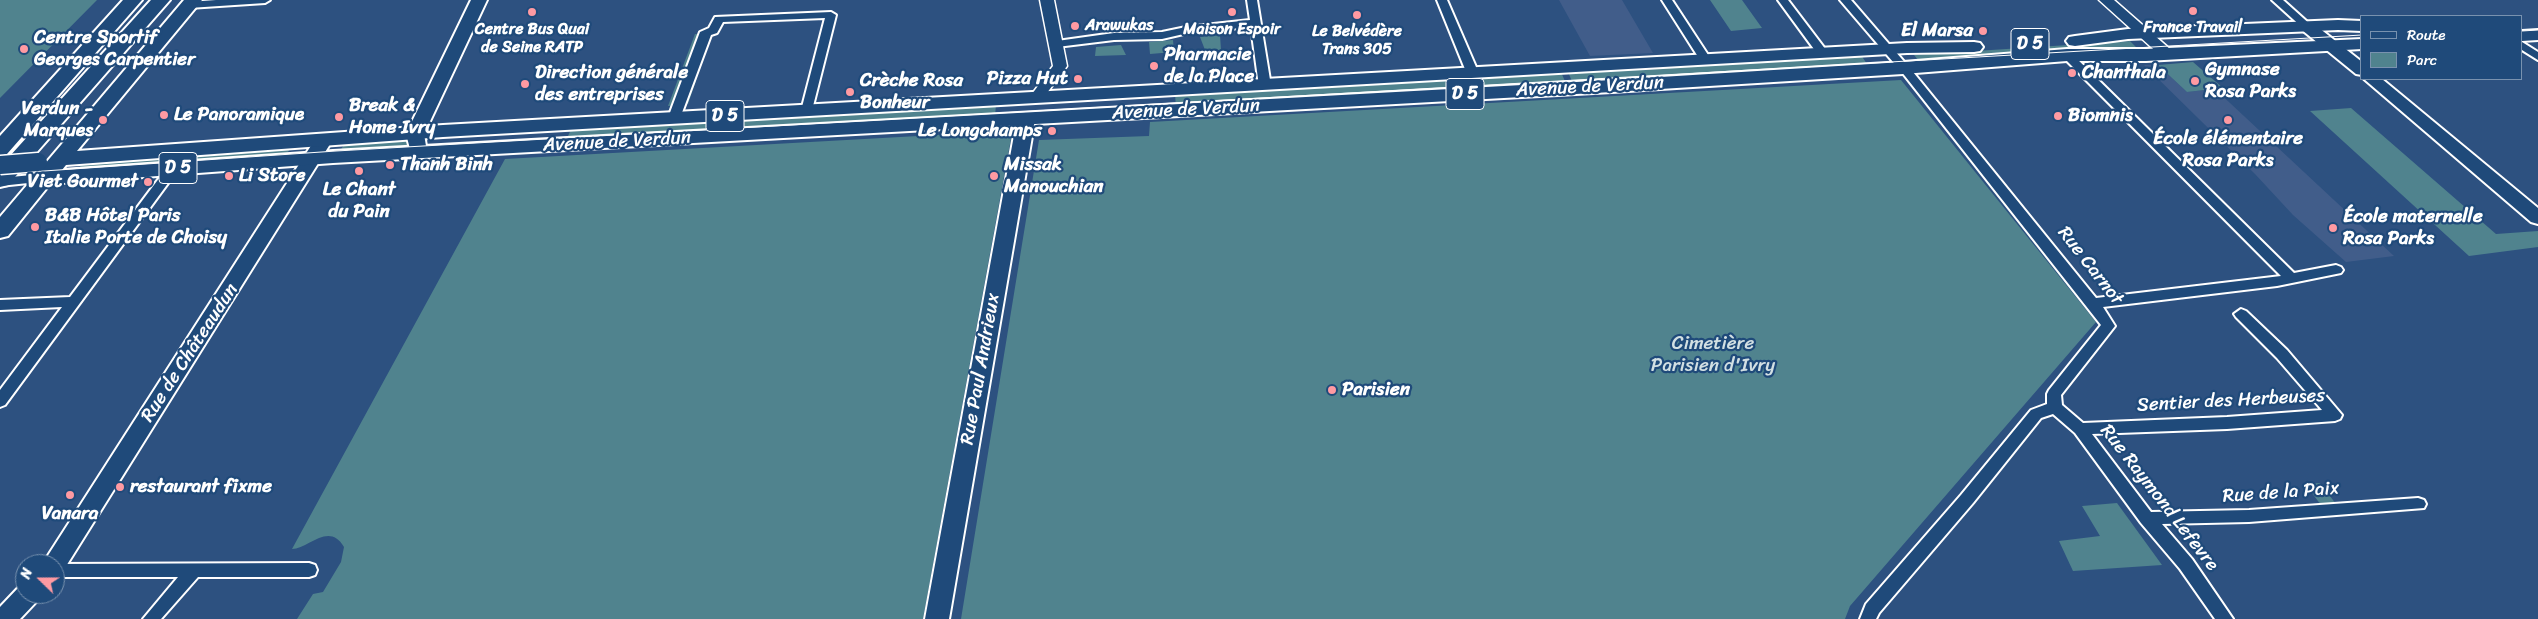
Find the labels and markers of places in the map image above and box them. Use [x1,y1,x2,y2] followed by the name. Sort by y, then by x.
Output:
[2187,5,2199,17] marker: France Travail
[526,6,538,18] marker: Centre Bus Quai de Seine RATP
[1226,6,1238,18] marker: Maison Espoir
[1351,9,1363,21] marker: Le Belvédère Trans 305
[1085,16,1154,36] place label: Arawukas
[2144,18,2242,38] place label: France Travail
[475,20,589,58] place label: Centre Bus Quai de Seine RATP
[1069,20,1081,32] marker: Arawukas
[1183,20,1281,40] place label: Maison Espoir
[1901,20,1973,42] place label: El Marsa
[1312,22,1402,60] place label: Le Belvédère Trans 305
[1977,25,1989,37] marker: El Marsa
[34,27,195,71] place label: Centre Sportif Georges Carpentier
[18,43,30,55] marker: Centre Sportif Georges Carpentier
[1164,44,1254,88] place label: Pharmacie de la Place
[2205,59,2296,103] place label: Gymnase Rosa Parks
[1148,60,1160,72] marker: Pharmacie de la Place
[535,62,688,106] place label: Direction générale des entreprises
[2082,62,2166,84] place label: Chanthala
[2066,67,2078,79] marker: Chanthala
[987,68,1068,90] place label: Pizza Hut
[860,70,963,114] place label: Crèche Rosa Bonheur
[1072,73,1084,85] marker: Pizza Hut
[2189,75,2201,87] marker: Gymnase Rosa Parks
[519,78,531,90] marker: Direction générale des entreprises
[844,86,856,98] marker: Crèche Rosa Bonheur
[349,95,435,139] place label: Break & Home Ivry
[21,98,93,142] place label: Verdun - Marques
[174,104,304,126] place label: Le Panoramique
[2068,105,2133,127] place label: Biomnis
[158,109,170,121] marker: Le Panoramique
[2052,110,2064,122] marker: Biomnis
[333,111,345,123] marker: Break & Home Ivry
[97,114,109,126] marker: Verdun - Marques
[2222,114,2234,126] marker: École élémentaire Rosa Parks
[918,120,1042,142] place label: Le Longchamps
[1046,125,1058,137] marker: Le Longchamps
[2153,128,2303,172] place label: École élémentaire Rosa Parks
[400,154,493,176] place label: Thanh Binh
[1004,154,1104,198] place label: Missak Manouchian
[384,159,396,171] marker: Thanh Binh
[239,165,305,187] place label: Li Store
[353,165,365,177] marker: Le Chant du Pain
[223,170,235,182] marker: Li Store
[988,170,1000,182] marker: Missak Manouchian
[28,171,138,193] place label: Viet Gourmet
[142,176,154,188] marker: Viet Gourmet
[323,179,395,223] place label: Le Chant du Pain
[45,205,227,249] place label: B&B Hôtel Paris Italie Porte de Choisy
[2343,206,2483,250] place label: École maternelle Rosa Parks
[29,221,41,233] marker: B&B Hôtel Paris Italie Porte de Choisy
[2327,222,2339,234] marker: École maternelle Rosa Parks
[1342,379,1410,401] place label: Parisien
[1326,384,1338,396] marker: Parisien
[130,476,272,498] place label: restaurant fixme
[114,481,126,493] marker: restaurant fixme
[64,489,76,501] marker: Vanara
[42,503,98,525] place label: Vanara

